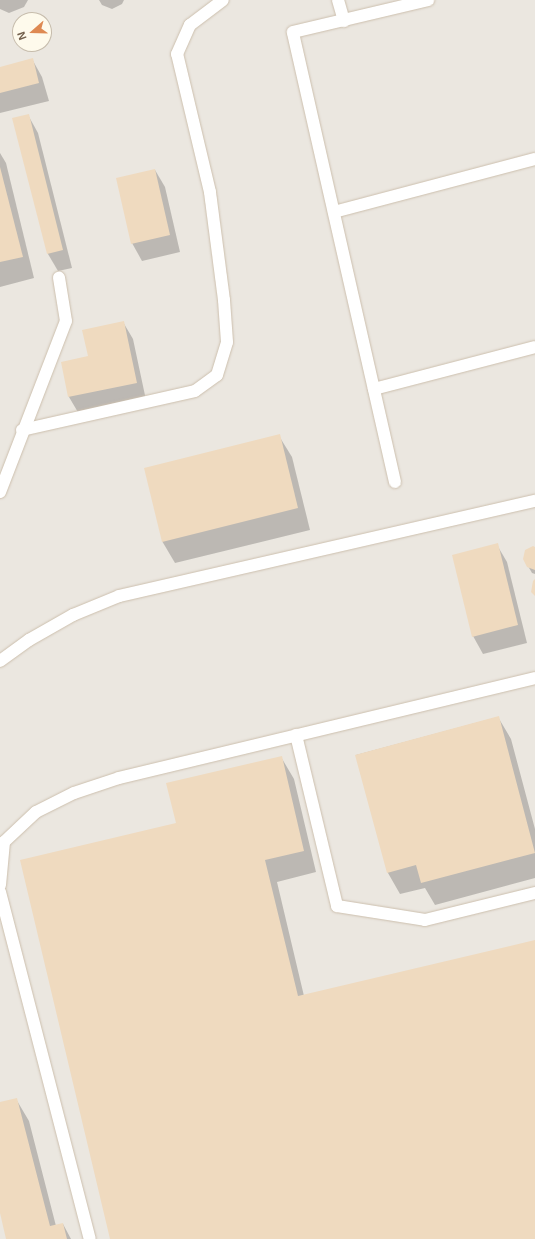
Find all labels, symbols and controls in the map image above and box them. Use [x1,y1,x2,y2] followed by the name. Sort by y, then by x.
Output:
[12,12,52,52] north arrow
[15,30,29,42] text: N

